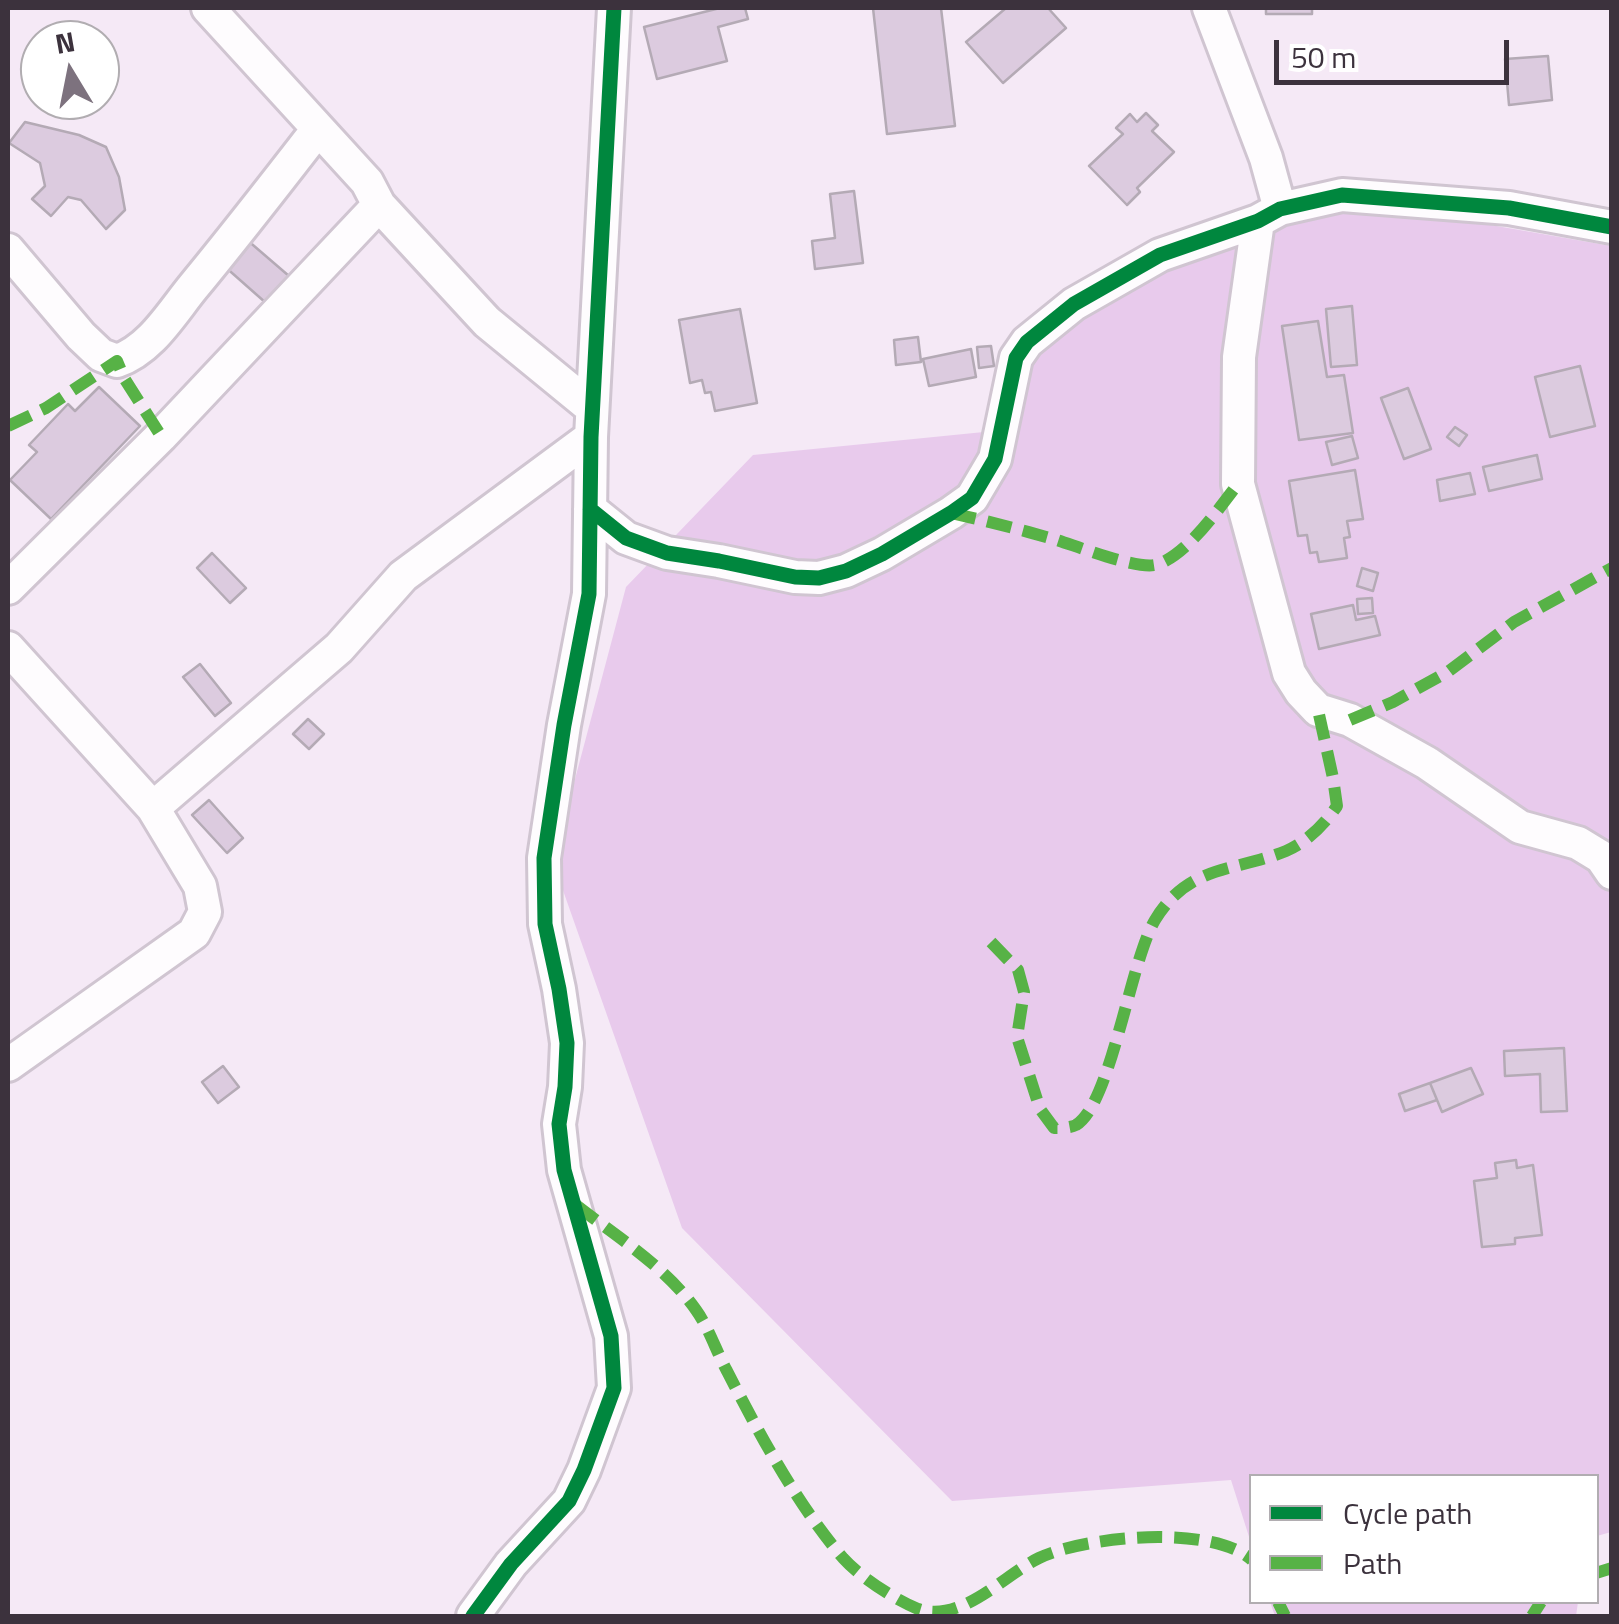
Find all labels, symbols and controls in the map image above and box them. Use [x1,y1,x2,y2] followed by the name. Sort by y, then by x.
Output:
[52,19,78,65] text: N
[20,20,120,120] north arrow
[1279,20,1514,82] scale bar
[1291,34,1356,80] text: 50 m
[1249,1474,1599,1604] legend
[1343,1490,1472,1536] text: Cycle path
[1343,1540,1402,1586] text: Path

